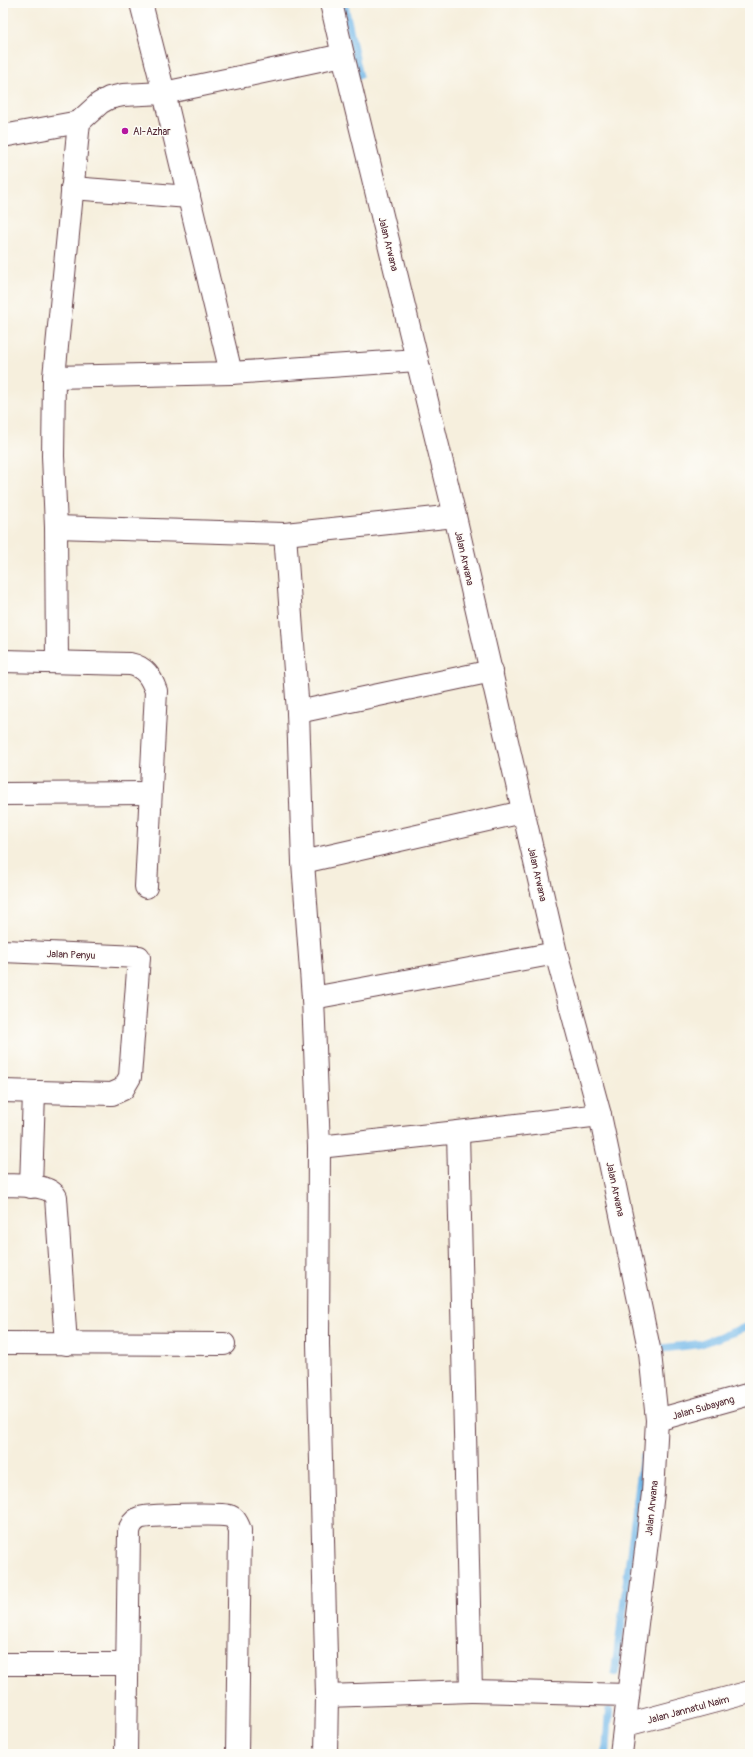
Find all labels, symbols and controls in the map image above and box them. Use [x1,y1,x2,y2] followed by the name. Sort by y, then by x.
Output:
[120,126,130,136] marker: Al-Azhar
[133,126,171,138] place label: Al-Azhar
[375,216,401,273] street label: Jalan Arwana
[452,530,476,587] street label: Jalan Arwana
[525,846,549,903] street label: Jalan Arwana
[46,948,96,962] street label: Jalan Penyu
[603,1161,627,1218] street label: Jalan Arwana
[671,1393,736,1423] street label: Jalan Subayang
[643,1480,661,1536] street label: Jalan Arwana
[646,1693,731,1727] street label: Jalan Jannatul Naim

